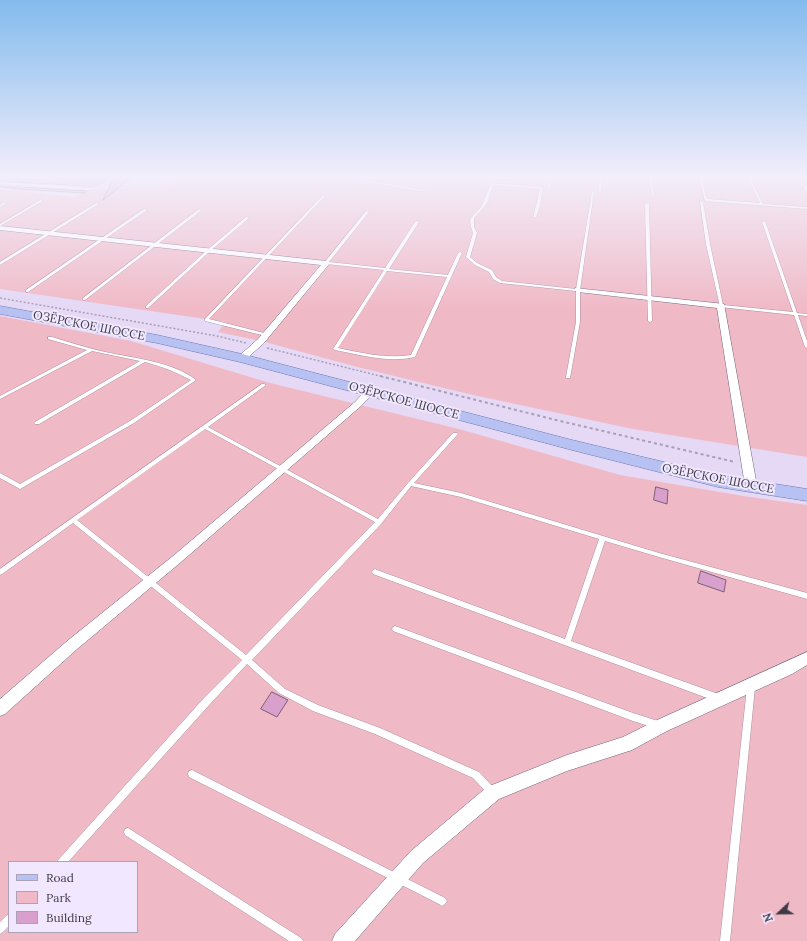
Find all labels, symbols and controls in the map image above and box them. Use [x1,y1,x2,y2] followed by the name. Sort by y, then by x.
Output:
[32,308,146,344] street label: ОЗЁРСКОЕ ШОССЕ
[347,379,461,423] street label: ОЗЁРСКОЕ ШОССЕ
[661,461,775,497] street label: ОЗЁРСКОЕ ШОССЕ
[8,861,138,933] legend
[46,870,74,885] text: Road
[46,890,71,905] text: Park
[759,893,799,933] north arrow
[46,910,92,925] text: Building
[760,911,776,924] text: N

